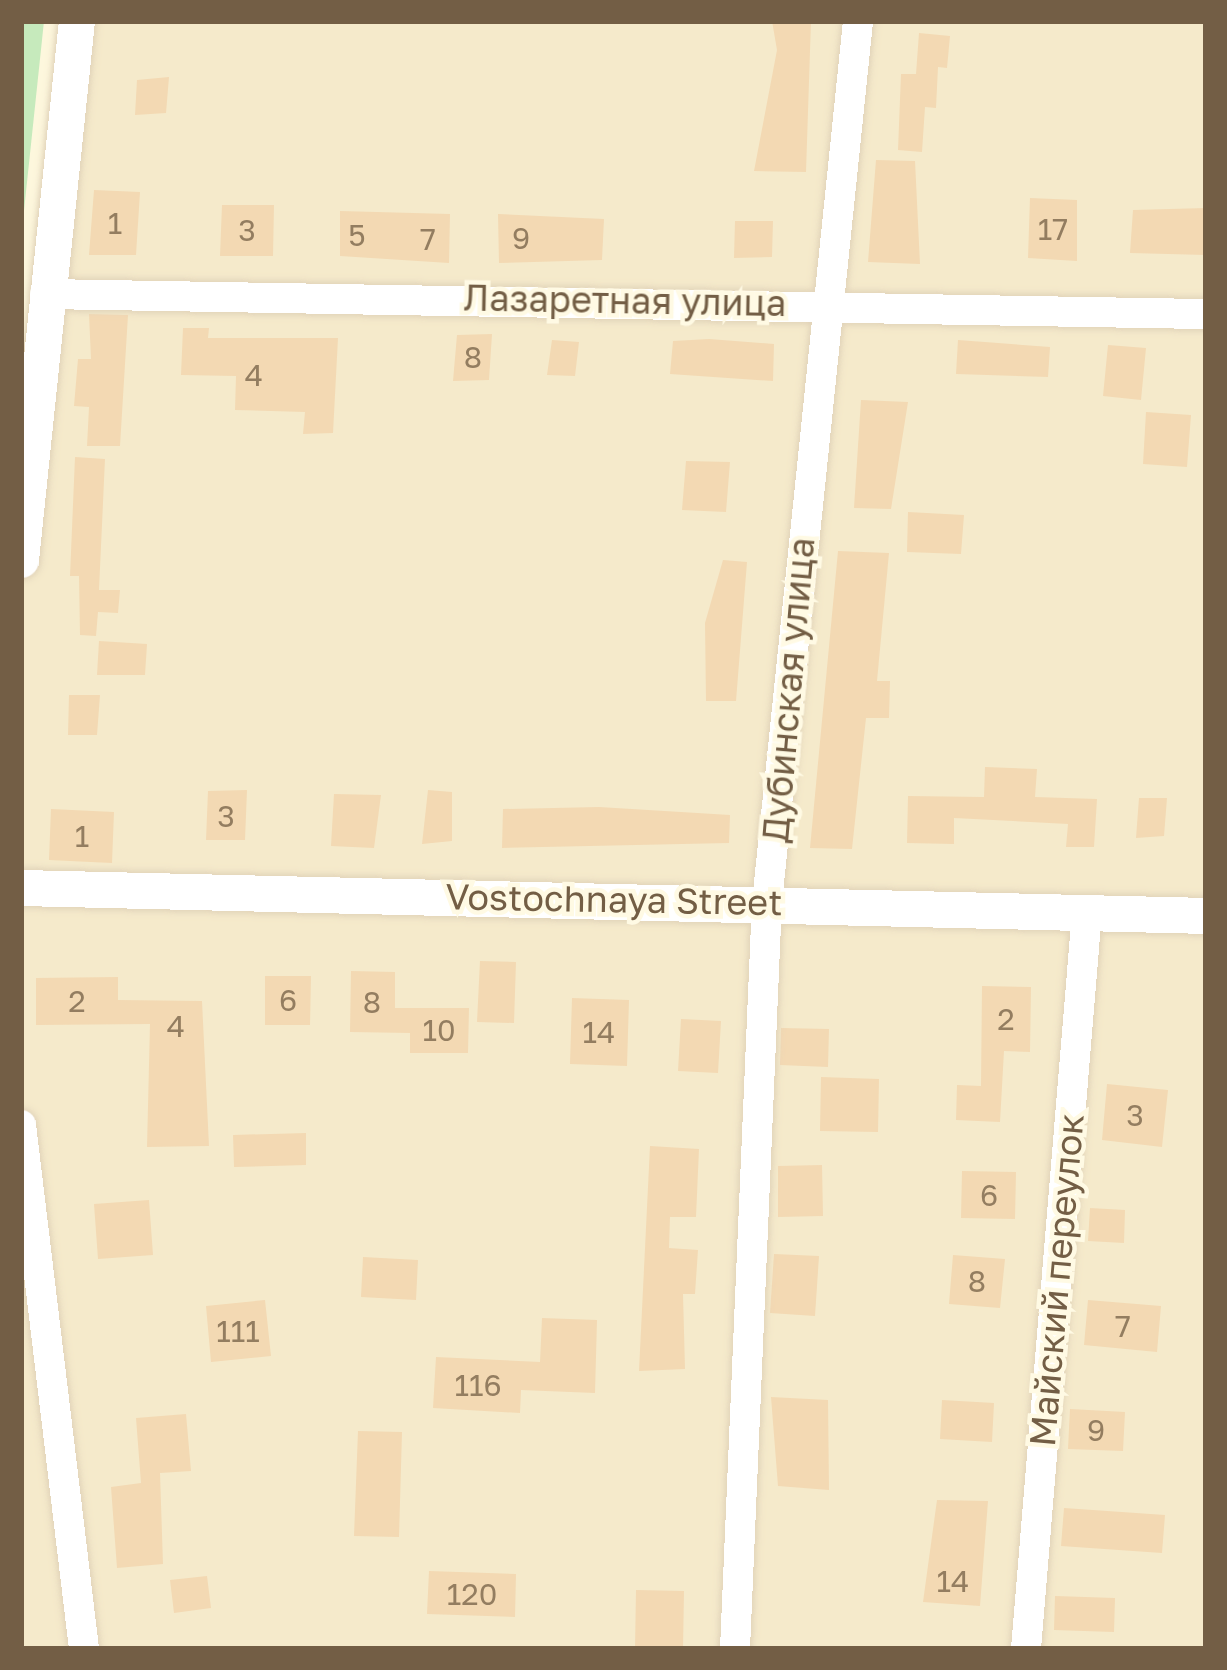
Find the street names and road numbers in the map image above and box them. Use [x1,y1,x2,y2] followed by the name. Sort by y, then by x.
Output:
[463,276,787,324] street label: Лазаретная улица
[753,536,823,844] street label: Дубинская улица
[445,874,783,924] street label: Vostochnaya Street
[1020,1112,1092,1448] street label: Майский переулок

